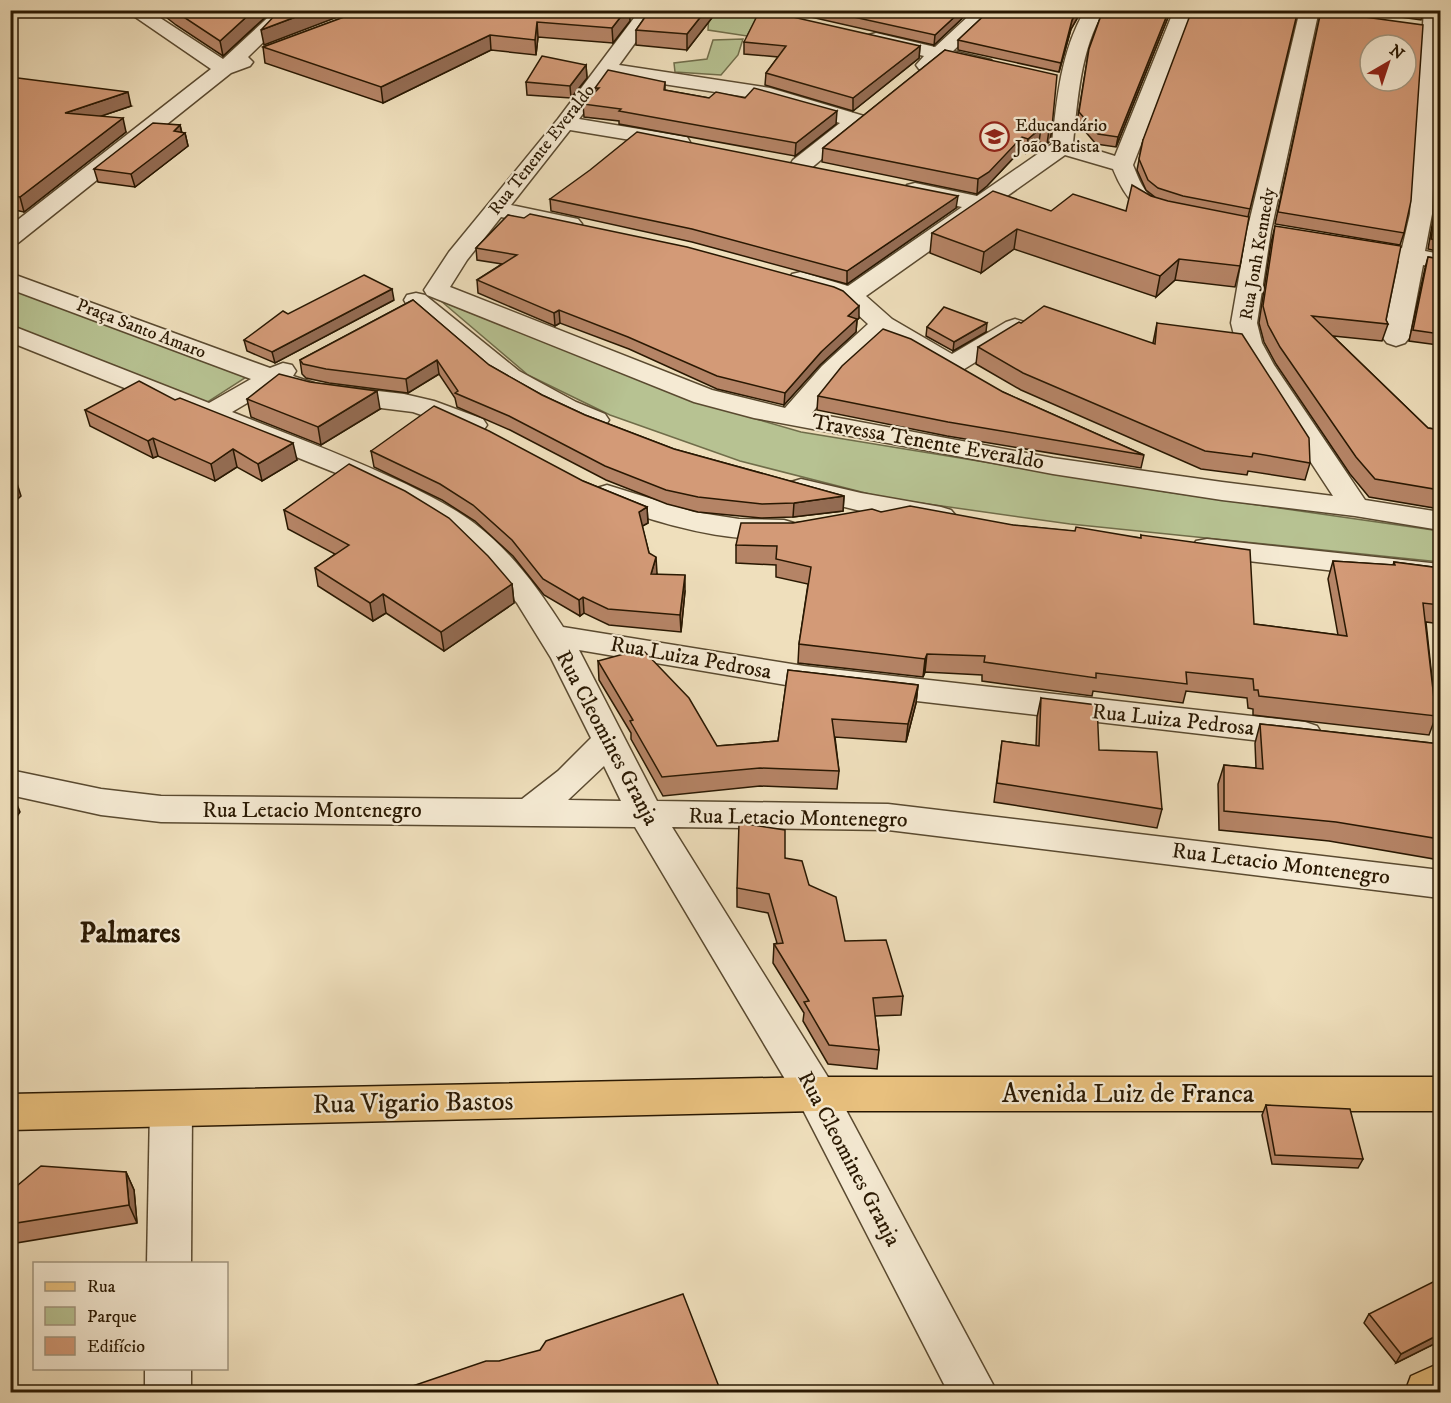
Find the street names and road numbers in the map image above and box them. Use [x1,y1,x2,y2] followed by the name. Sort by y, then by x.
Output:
[484,80,600,220] street label: Rua Tenente Everaldo
[1236,186,1281,322] street label: Rua Jonh Kennedy
[73,294,209,364] street label: Praça Santo Amaro
[810,408,1046,476] street label: Travessa Tenente Everaldo
[608,631,774,686] street label: Rua Luiza Pedrosa
[550,646,665,831] street label: Rua Cleomines Granja
[1090,698,1256,742] street label: Rua Luiza Pedrosa
[202,797,422,824] street label: Rua Letacio Montenegro
[688,803,908,833] street label: Rua Letacio Montenegro
[1170,837,1392,891] street label: Rua Letacio Montenegro
[792,1067,907,1252] street label: Rua Cleomines Granja
[1002,1077,1255,1111] street label: Avenida Luiz de Franca
[312,1084,514,1122] street label: Rua Vigario Bastos

